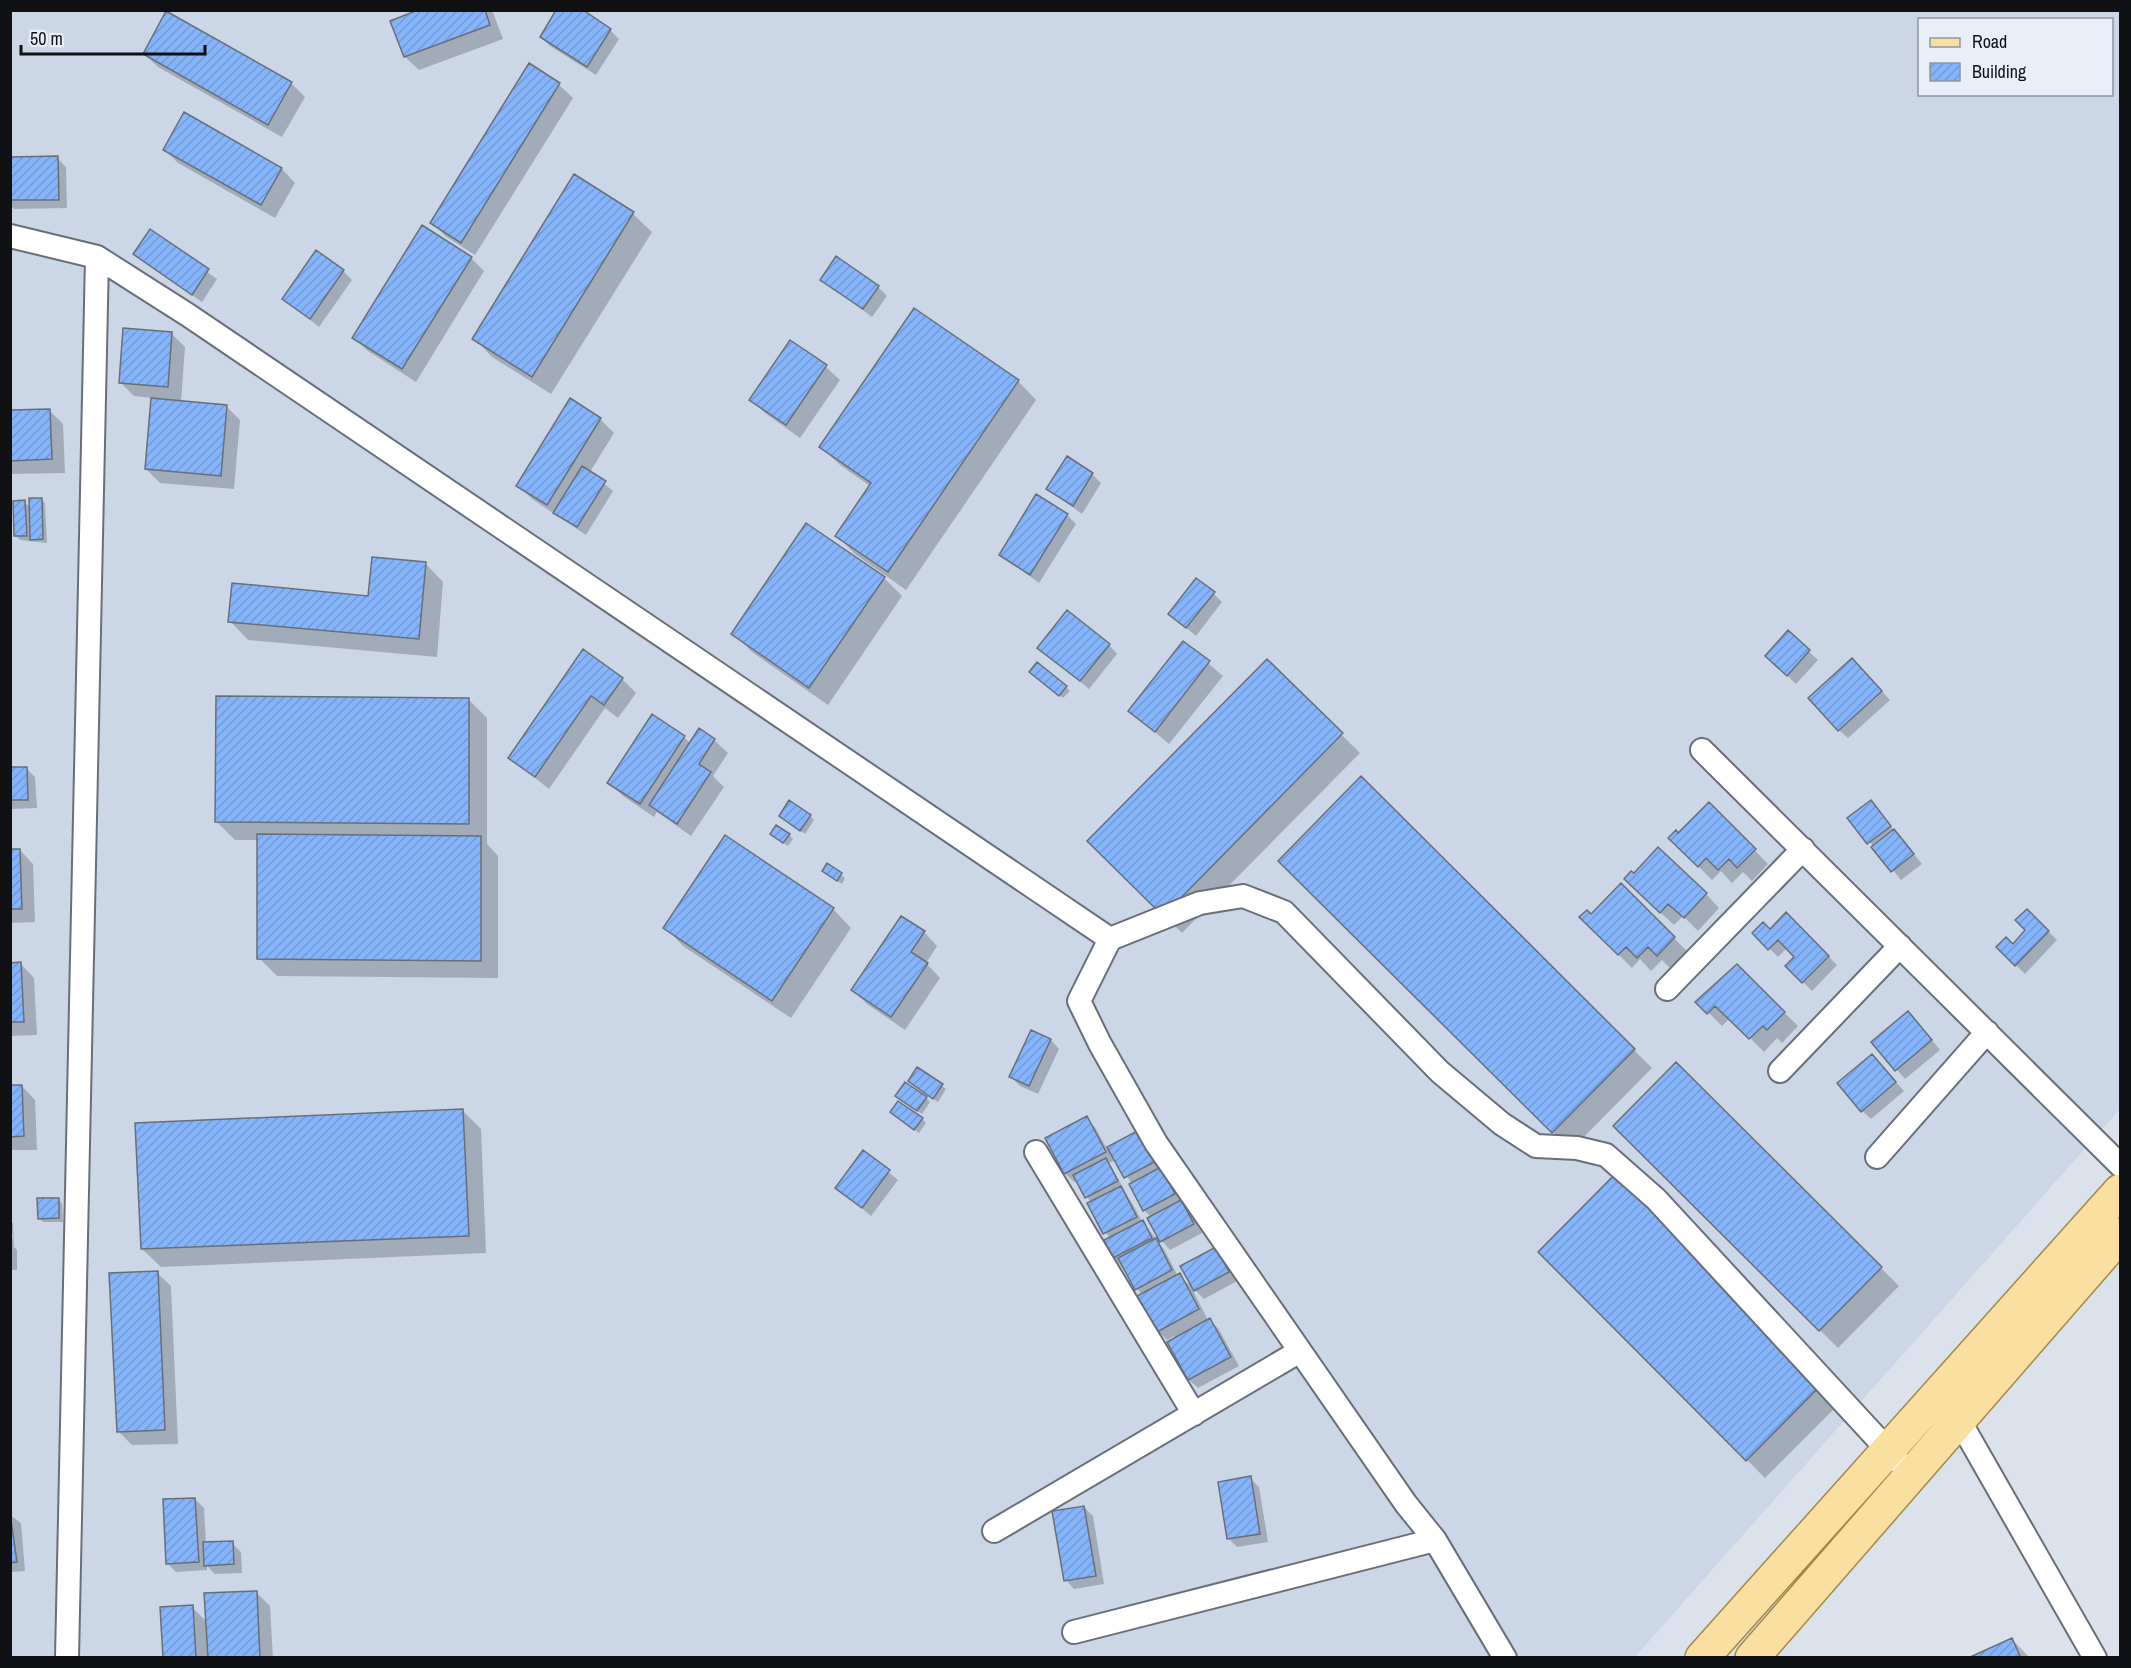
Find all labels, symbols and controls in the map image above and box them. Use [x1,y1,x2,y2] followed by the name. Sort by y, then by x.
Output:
[21,18,206,56] scale bar
[1918,18,2113,96] legend
[30,26,63,51] text: 50 m
[1972,29,2007,54] text: Road
[1972,59,2027,84] text: Building

